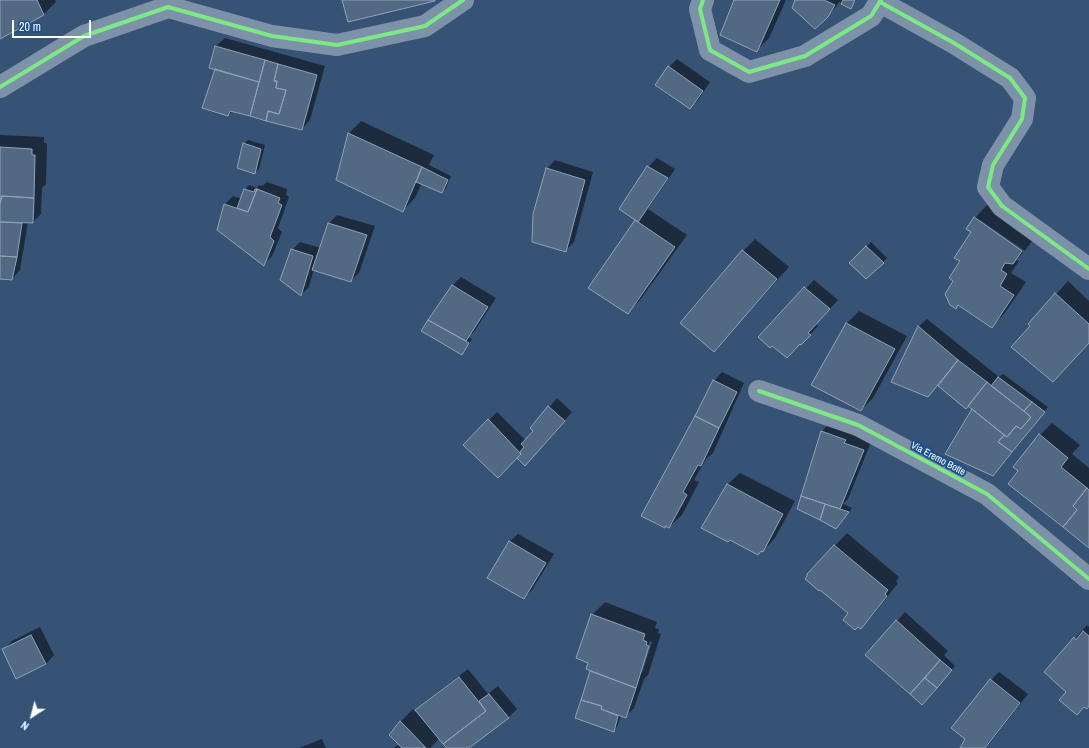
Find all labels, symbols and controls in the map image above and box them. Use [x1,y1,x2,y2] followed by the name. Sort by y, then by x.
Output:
[14,12,93,38] scale bar
[19,19,41,35] text: 20 m
[909,440,967,478] street label: Via Eremo Botte
[12,696,52,736] north arrow
[18,718,32,733] text: N

